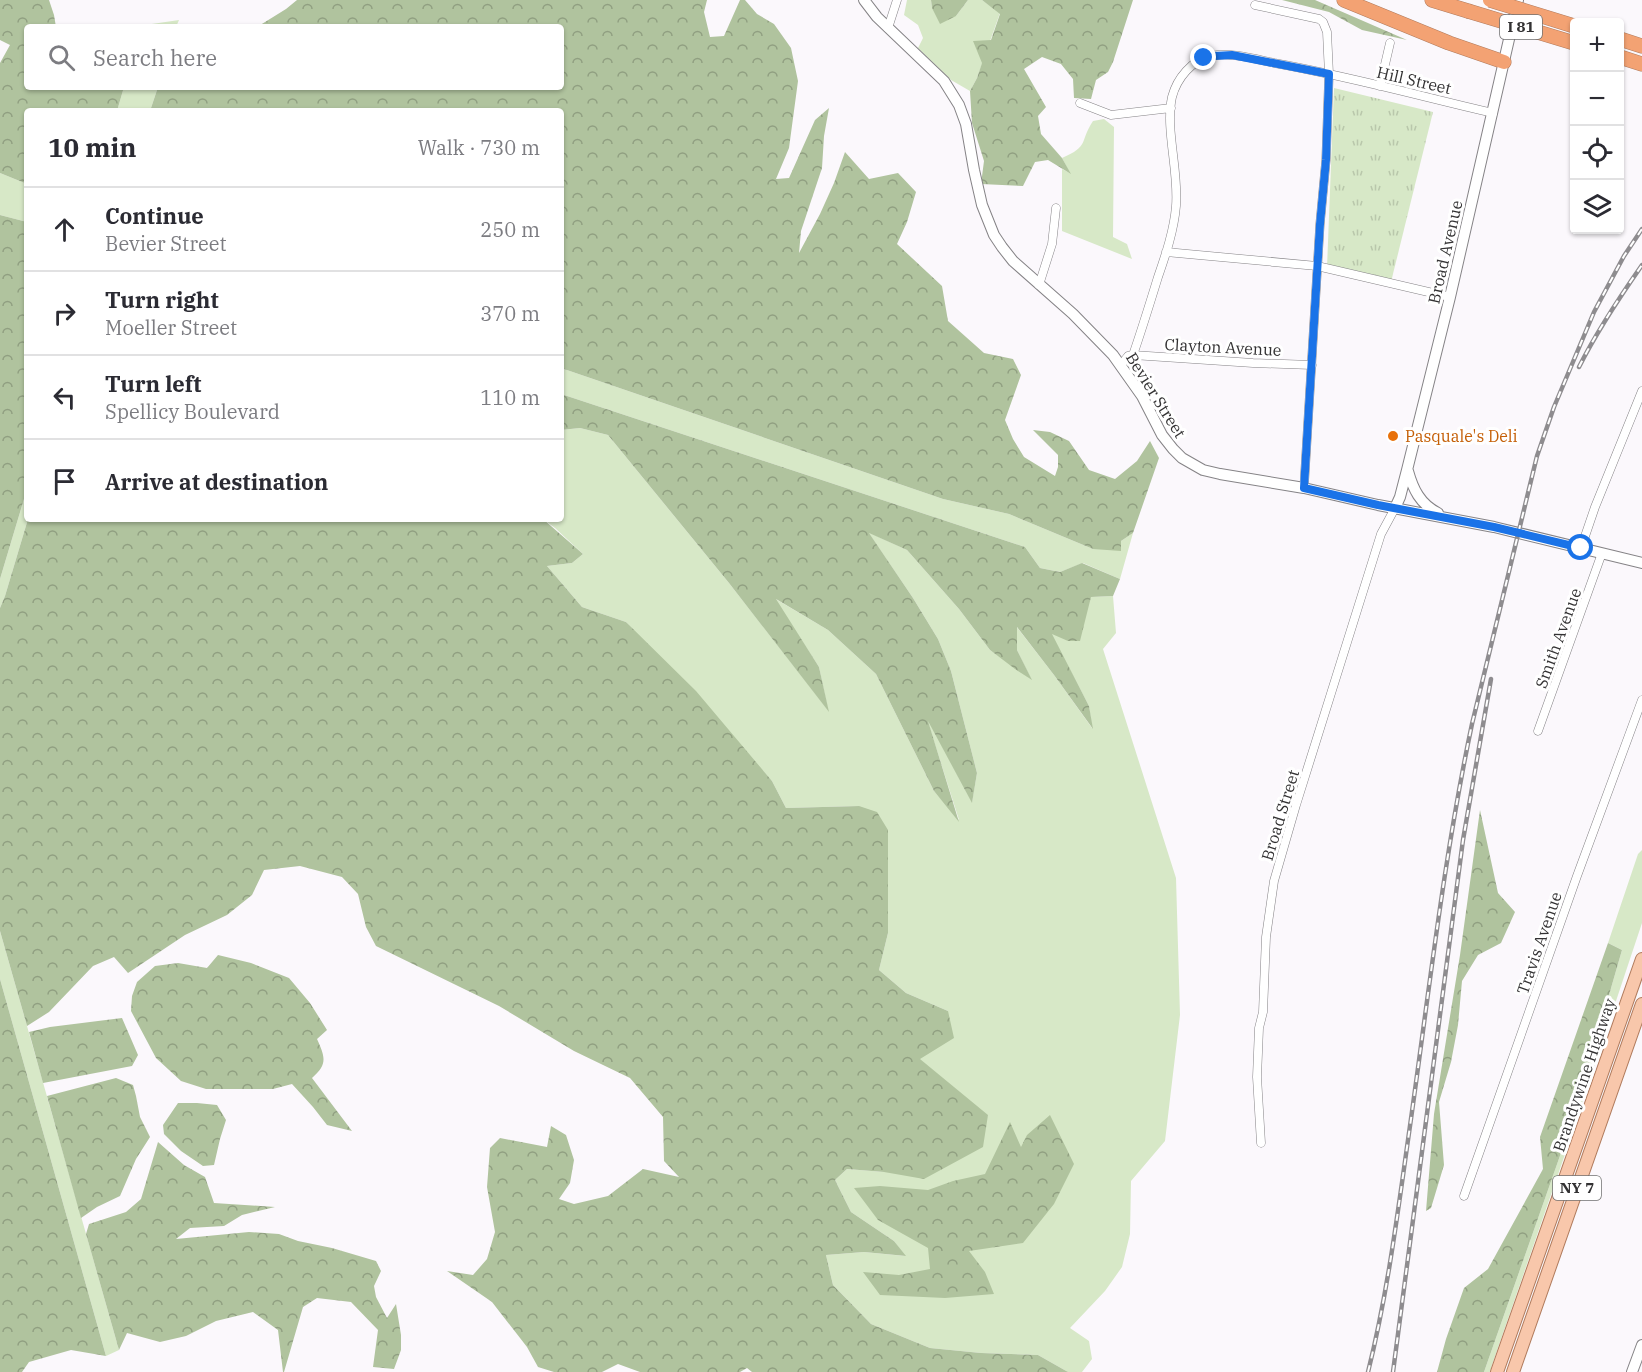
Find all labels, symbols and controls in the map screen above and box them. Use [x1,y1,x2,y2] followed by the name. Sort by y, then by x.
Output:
[1500,15,1542,39] road number: I 81
[1570,18,1624,234] map controls
[1570,18,1624,72] button: +
[24,24,564,90] search box
[45,41,78,74] icon: search
[93,43,217,72] text: Search here
[1190,44,1216,70] route end
[1375,62,1454,98] street label: Hill Street
[1570,72,1624,126] button: −
[1570,126,1624,180] button: locate
[48,130,136,164] text: 10 min
[418,134,540,161] text: Walk · 730 m
[1570,180,1624,234] button: layers
[1423,198,1467,306] street label: Broad Avenue
[105,201,204,230] text: Continue
[48,213,81,246] icon: ahead
[480,216,540,243] text: 250 m
[105,230,227,257] text: Bevier Street
[105,285,219,314] text: Turn right
[48,297,81,330] icon: right
[480,300,540,327] text: 370 m
[105,314,237,341] text: Moeller Street
[1164,334,1282,360] street label: Clayton Avenue
[1122,348,1190,442] street label: Bevier Street
[105,369,201,398] text: Turn left
[48,381,81,414] icon: left
[480,384,540,411] text: 110 m
[105,398,280,425] text: Spellicy Boulevard
[1405,426,1518,446] place label: Pasquale's Deli
[1386,429,1400,443] marker: Pasquale's Deli
[48,465,81,498] icon: arrive
[105,467,328,496] text: Arrive at destination
[1567,534,1593,560] route start
[1531,585,1585,691] street label: Smith Avenue
[1257,767,1303,863] street label: Broad Street
[1512,889,1566,997] street label: Travis Avenue
[1548,995,1620,1154] street label: Brandywine Highway
[1553,1176,1601,1200] road number: NY 7

